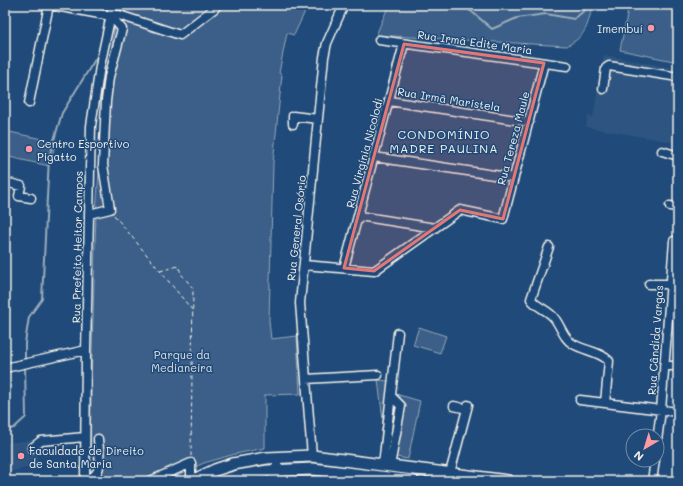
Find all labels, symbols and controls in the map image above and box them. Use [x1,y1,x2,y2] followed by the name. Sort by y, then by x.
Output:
[597,21,643,36] place label: Imembuí
[646,23,656,33] marker: Imembuí
[416,26,534,58] street label: Rua Irmã Edite Maria
[396,83,502,115] street label: Rua Irmã Maristela
[493,89,533,187] street label: Rua Tereza Maule
[342,96,386,210] street label: Rua Virgínia Nicolodi
[390,126,498,156] district label: CONDOMÍNIO MADRE PAULINA
[37,136,130,164] place label: Centro Esportivo Pigatto
[24,144,34,154] marker: Centro Esportivo Pigatto
[68,171,86,323] street label: Rua Prefeito Heitor Campos
[283,174,309,281] street label: Rua General Osório
[644,285,666,395] street label: Rua Cândida Vargas
[151,347,213,375] park label: Parque da Medianeira
[625,428,665,468] north arrow
[29,443,144,471] place label: Faculdade de Direito de Santa Maria
[631,448,646,465] text: N
[16,451,26,461] marker: Faculdade de Direito de Santa Maria

